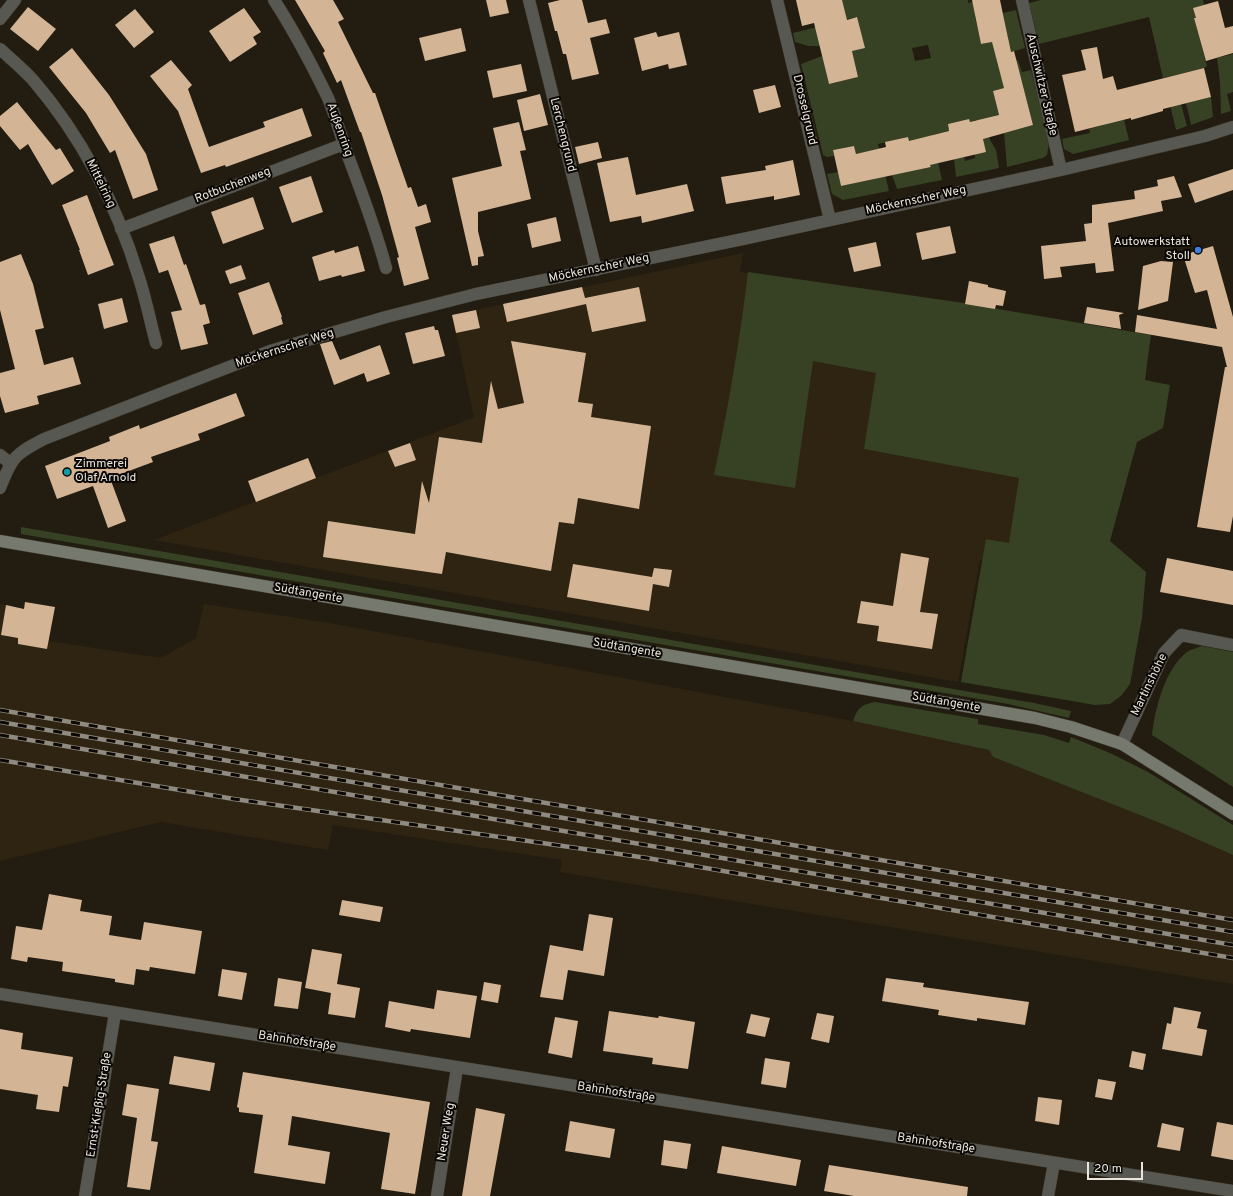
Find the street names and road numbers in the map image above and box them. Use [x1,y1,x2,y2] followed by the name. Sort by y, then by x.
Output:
[1022,33,1060,137] street label: Auschwitzer Straße
[789,73,819,147] street label: Drosselgrund
[546,96,578,174] street label: Lerchengrund
[323,101,355,159] street label: Außenring
[82,157,118,211] street label: Mittelring
[193,165,273,207] street label: Rotbuchenweg
[864,183,968,219] street label: Möckernscher Weg
[547,251,651,287] street label: Möckernscher Weg
[234,326,336,372] street label: Möckernscher Weg
[273,581,343,607] street label: Südtangente
[592,636,662,662] street label: Südtangente
[1129,652,1171,718] street label: Martinshöhe
[911,690,981,716] street label: Südtangente
[257,1029,337,1055] street label: Bahnhofstraße
[85,1051,115,1159] street label: Ernst-Kießig-Straße
[576,1080,656,1106] street label: Bahnhofstraße
[435,1102,459,1162] street label: Neuer Weg
[896,1131,976,1157] street label: Bahnhofstraße

